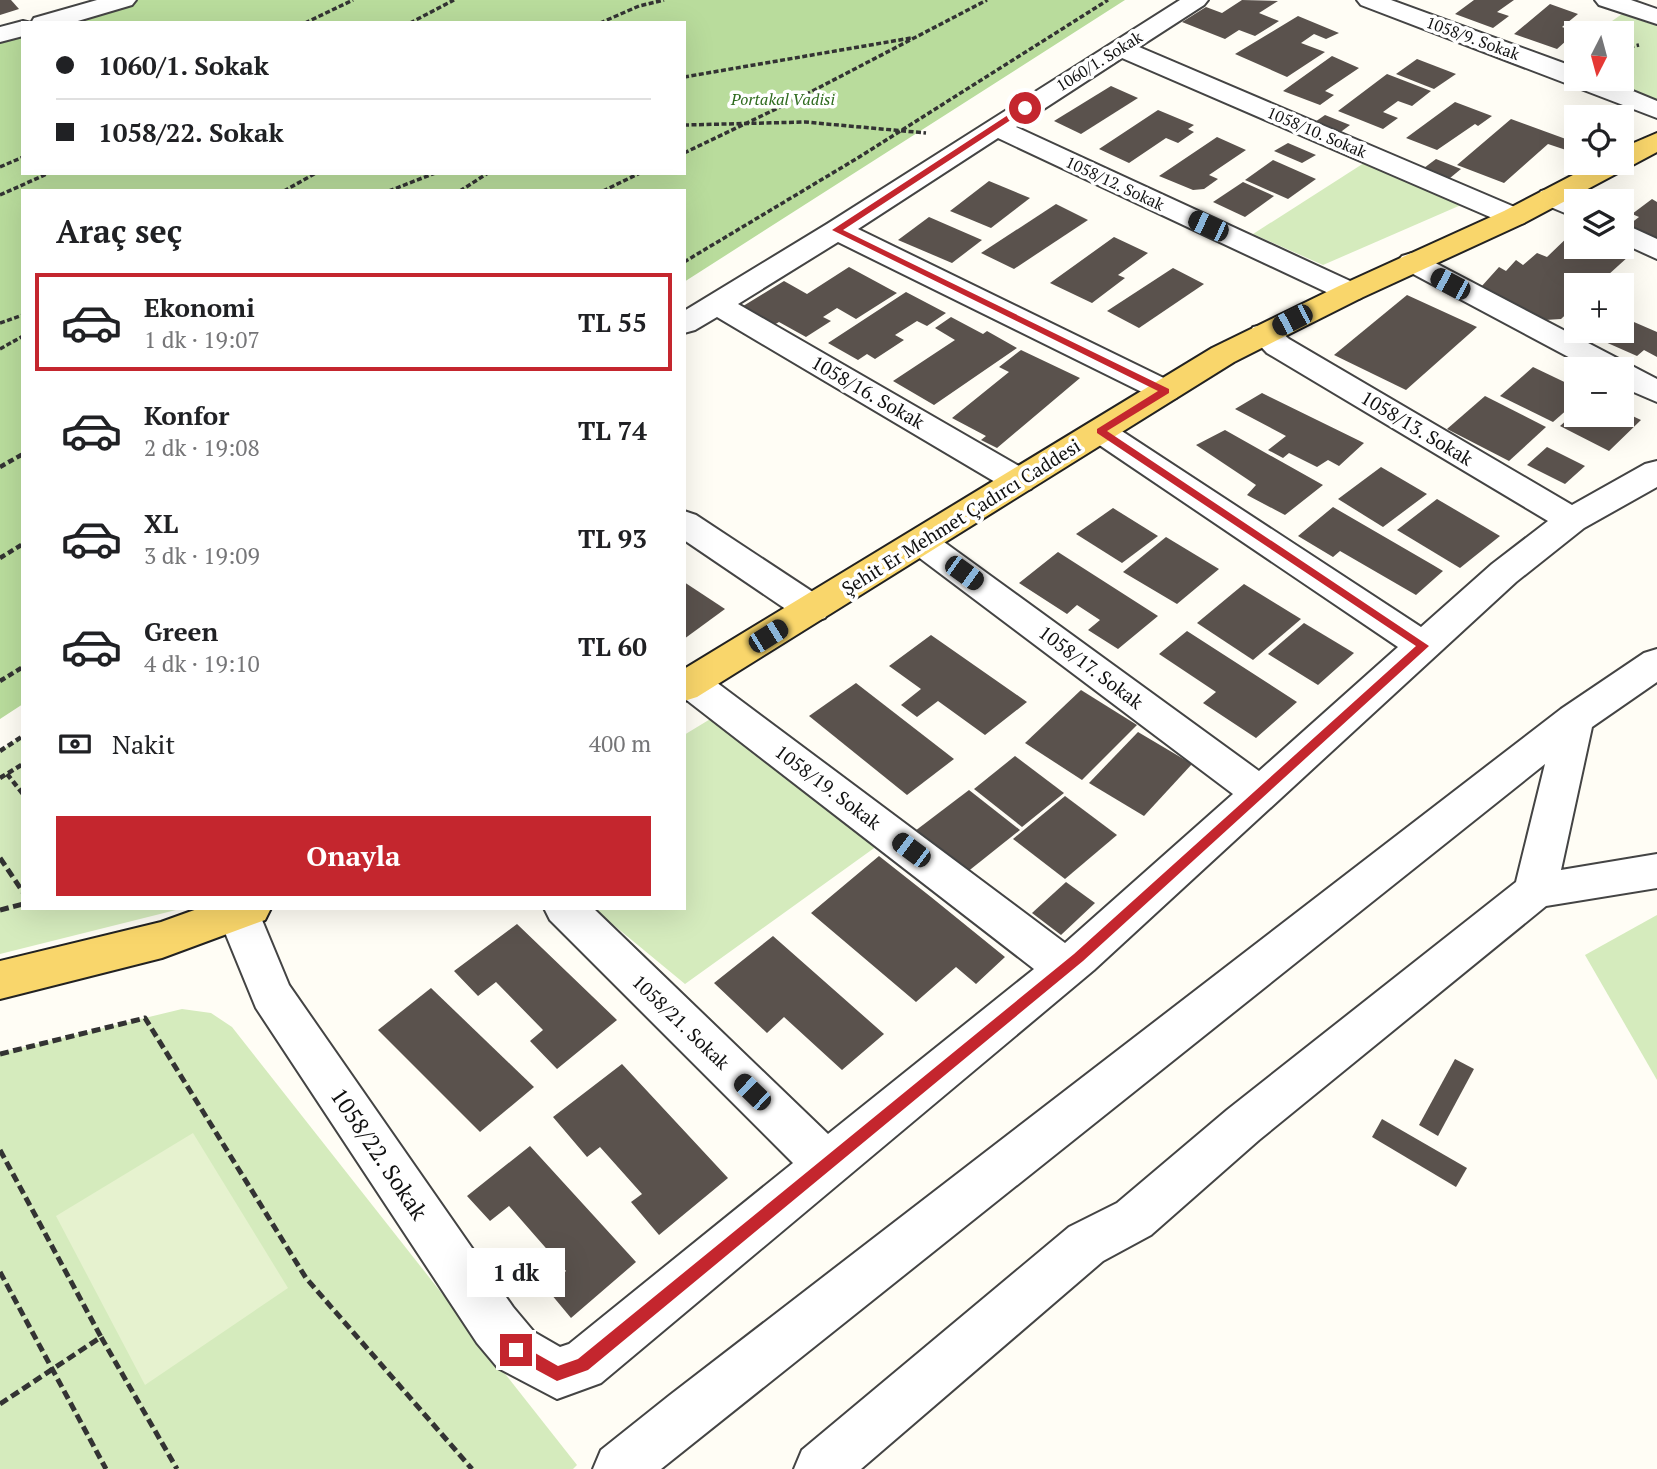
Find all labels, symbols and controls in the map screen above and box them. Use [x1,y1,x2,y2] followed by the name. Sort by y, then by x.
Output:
[1423,11,1523,65] street label: 1058/9. Sokak
[1564,21,1634,91] north arrow
[1564,21,1634,427] map controls
[1052,25,1147,96] street label: 1060/1. Sokak
[98,48,269,82] text: 1060/1. Sokak
[730,88,836,110] park label: Portakal Vadisi
[1009,92,1041,124] route start
[1264,101,1371,163] street label: 1058/10. Sokak
[1564,105,1634,175] button: locate
[98,115,284,149] text: 1058/22. Sokak
[1062,151,1169,216] street label: 1058/12. Sokak
[1564,189,1634,259] button: layers
[1185,208,1232,244] car
[56,210,182,252] text: Araç seç
[1427,265,1474,303] car
[1564,273,1634,343] button: +
[144,290,255,324] text: Ekonomi
[60,291,123,354] icon: car
[1269,301,1316,339] car
[578,305,647,339] text: TL 55
[144,324,260,355] text: 1 dk · 19:07
[807,349,929,434] street label: 1058/16. Sokak
[1564,357,1634,427] button: −
[1357,384,1478,471] street label: 1058/13. Sokak
[144,398,229,432] text: Konfor
[60,399,123,462] icon: car
[578,413,647,447] text: TL 74
[144,432,260,463] text: 2 dk · 19:08
[837,433,1085,601] street label: Şehit Er Mehmet Çadırcı Caddesi
[144,506,178,540] text: XL
[60,507,123,570] icon: car
[578,521,647,555] text: TL 93
[144,540,260,571] text: 3 dk · 19:09
[941,552,988,594] car
[144,614,218,648] text: Green
[60,615,123,678] icon: car
[745,616,792,656] car
[1034,619,1149,714] street label: 1058/17. Sokak
[578,629,647,663] text: TL 60
[144,648,260,679] text: 4 dk · 19:10
[56,725,94,763] icon: cash
[112,727,175,761] text: Nakit
[589,728,651,759] text: 400 m
[770,739,886,835] street label: 1058/19. Sokak
[56,816,651,896] button: Onayla
[888,829,935,871] car
[627,969,736,1075] street label: 1058/21. Sokak
[730,1070,775,1114] car
[324,1082,435,1226] street label: 1058/22. Sokak
[467,1248,565,1298] callout: 1 dk
[493,1257,539,1288] text: 1 dk
[500,1334,532,1366] route end

